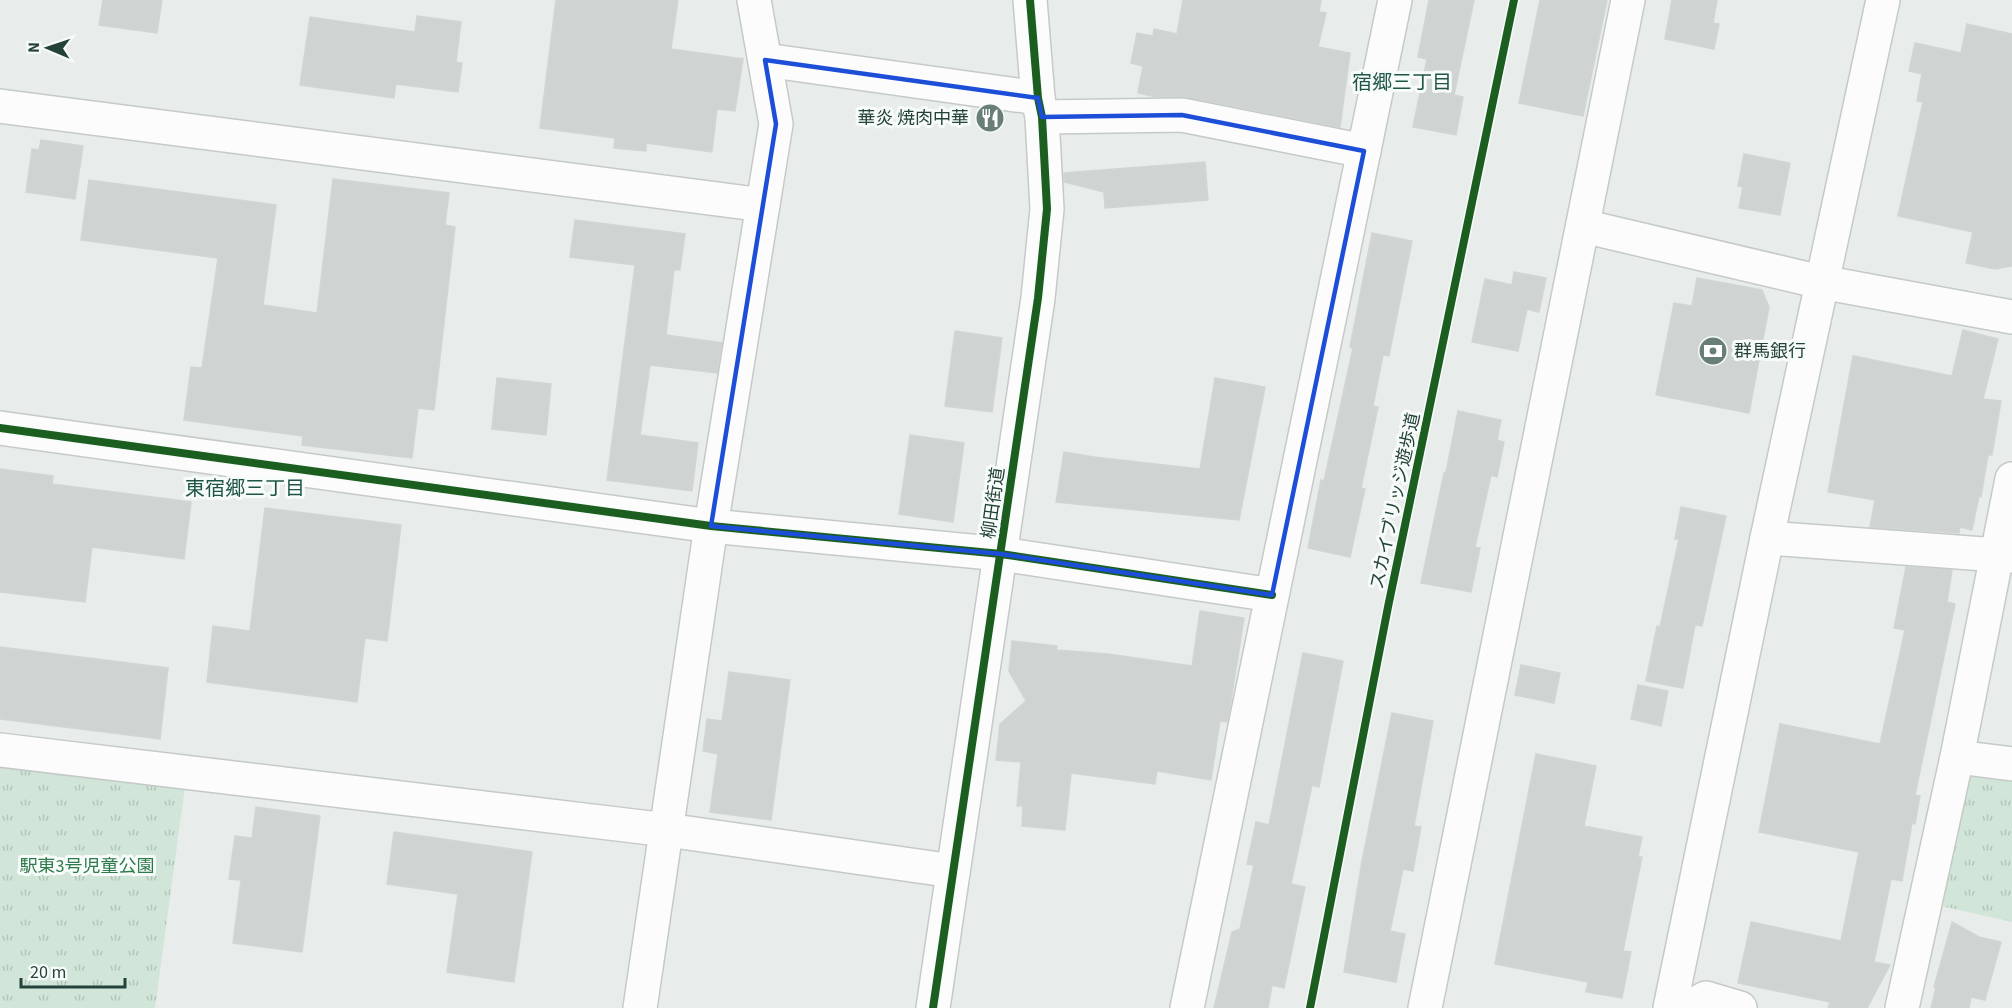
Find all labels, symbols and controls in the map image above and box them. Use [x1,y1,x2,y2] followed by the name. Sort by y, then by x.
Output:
[18,18,78,78] north arrow
[23,42,45,53] text: N
[1352,69,1452,97] district label: 宿郷三丁目
[974,102,1006,134] restaurant icon: 華炎 焼肉中華
[857,106,969,131] place label: 華炎 焼肉中華
[1697,335,1729,367] bank icon: 群馬銀行
[1734,339,1806,364] place label: 群馬銀行
[1365,410,1426,592] street label: スカイブリッジ遊歩道
[976,466,1011,540] street label: 柳田街道
[185,475,305,503] district label: 東宿郷三丁目
[20,854,154,879] park label: 駅東3号児童公園
[21,951,124,989] scale bar
[30,960,66,985] text: 20 m

